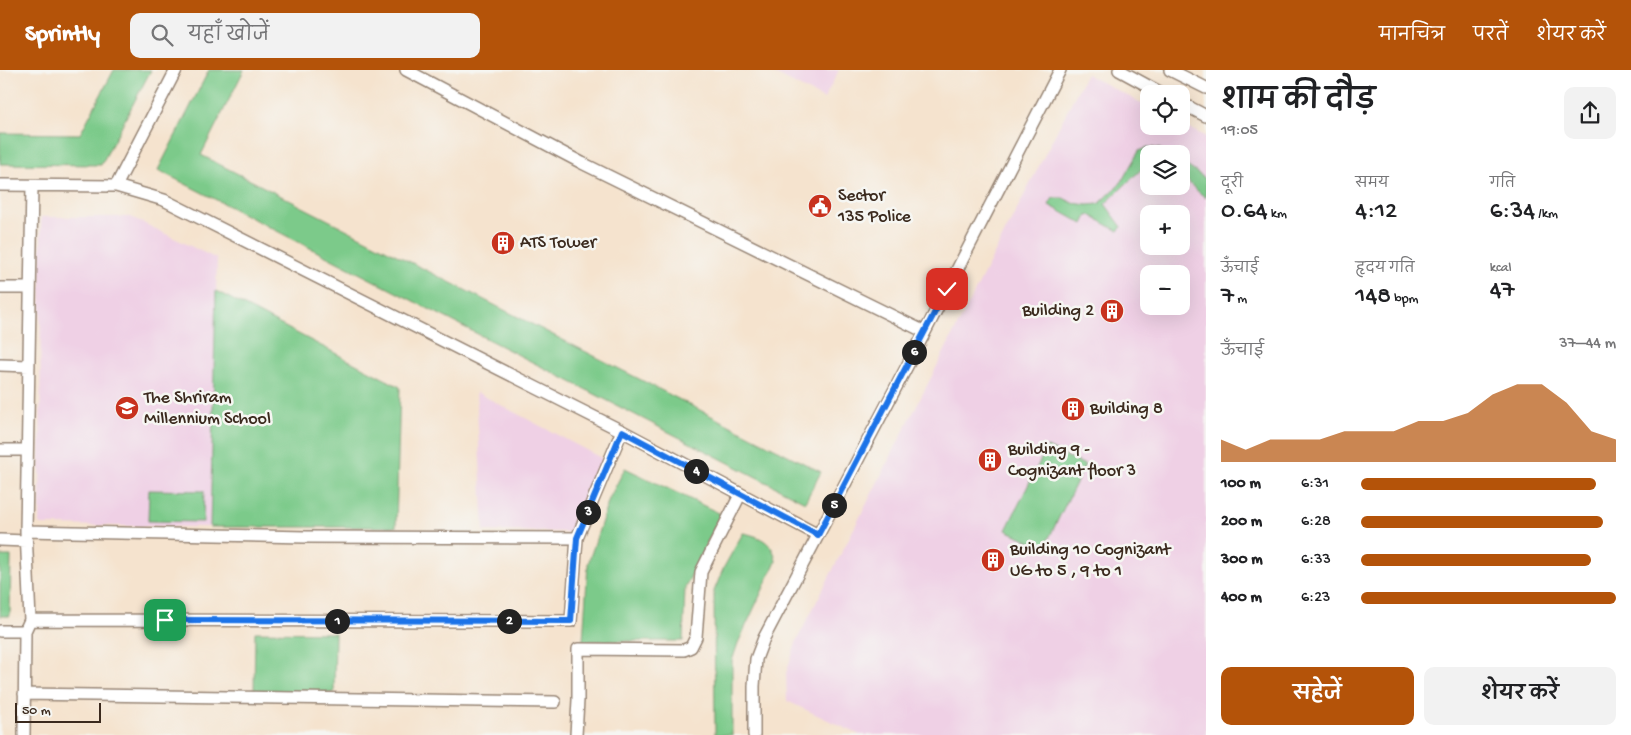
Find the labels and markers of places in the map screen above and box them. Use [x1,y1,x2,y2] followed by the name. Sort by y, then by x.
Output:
[837,186,912,228] place label: Sector 135 Police
[807,193,833,219] public building icon: Sector 135 Police
[490,230,516,256] building icon: ATS Tower
[520,233,598,254] place label: ATS Tower
[926,268,968,310] pin
[1099,298,1125,324] building icon: Building 2
[1021,301,1094,322] place label: Building 2
[902,340,926,364] pin: 6
[143,388,271,430] place label: The Shriram Millennium School
[114,395,140,421] school or university icon: The Shriram Millennium School
[1060,396,1086,422] building icon: Building 8
[1089,399,1163,420] place label: Building 8
[1007,440,1136,482] place label: Building 9 - Cognizant floor 3
[977,447,1003,473] building icon: Building 9 - Cognizant floor 3
[684,458,708,484] pin: 4
[822,492,846,518] pin: 5
[576,500,600,524] pin: 3
[1009,540,1172,582] place label: Building 10 Cognizant UG to 5 , 9 to 1
[980,547,1006,573] building icon: Building 10 Cognizant UG to 5 , 9 to 1
[144,599,186,641] pin
[324,608,350,634] pin: 1
[496,608,522,634] pin: 2

